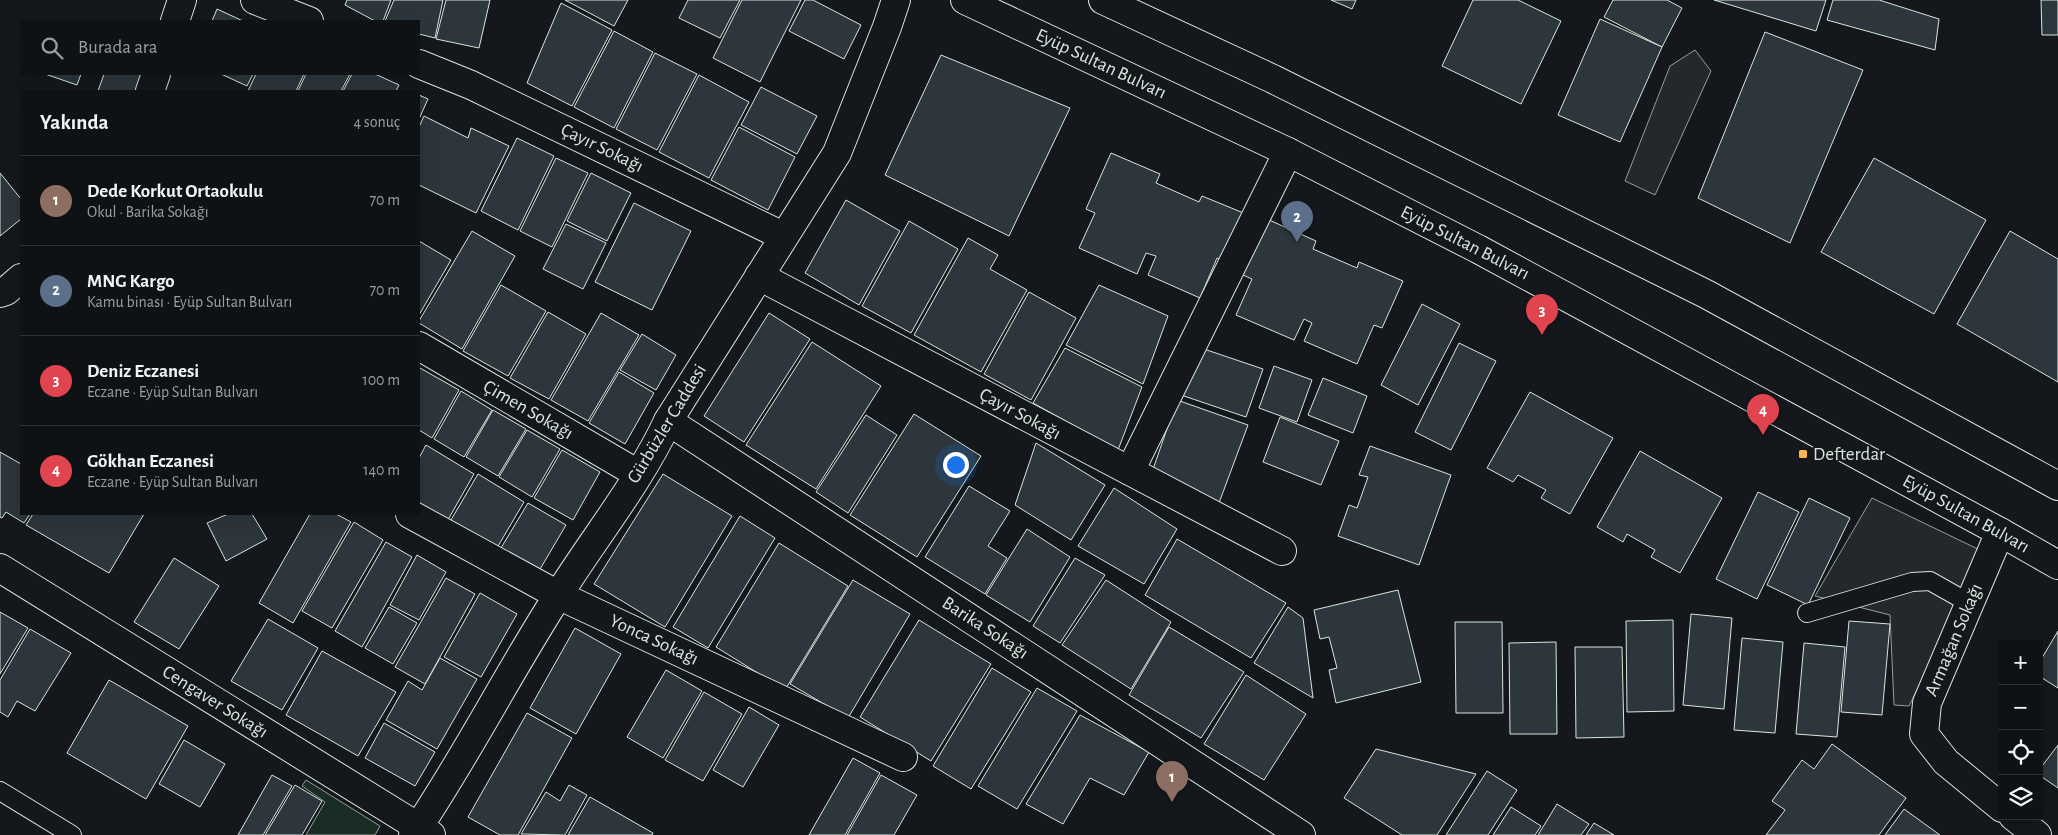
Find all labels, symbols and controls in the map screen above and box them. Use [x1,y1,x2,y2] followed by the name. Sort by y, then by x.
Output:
[20,20,420,75] search box
[1033,25,1169,103] street label: Eyüp Sultan Bulvarı
[38,34,66,62] icon: search
[78,38,157,57] text: Burada ara
[40,112,109,133] text: Yakında
[353,114,400,130] text: 4 sonuç
[558,120,646,176] street label: Çayır Sokağı
[87,182,263,201] text: Dede Korkut Ortaokulu
[53,192,59,208] text: 1
[369,192,400,208] text: 70 m
[1281,201,1313,242] pin: 2
[1398,202,1532,284] street label: Eyüp Sultan Bulvarı
[87,204,209,220] text: Okul · Barika Sokağı
[87,272,175,291] text: MNG Kargo
[52,282,60,298] text: 2
[369,282,400,298] text: 70 m
[87,294,292,310] text: Kamu binası · Eyüp Sultan Bulvarı
[1526,294,1558,335] pin: 3
[624,361,710,487] street label: Gürbüzler Caddesi
[87,362,199,381] text: Deniz Eczanesi
[53,372,59,388] text: 3
[362,372,400,388] text: 100 m
[480,377,576,443] street label: Çimen Sokağı
[87,384,258,400] text: Eczane · Eyüp Sultan Bulvarı
[976,385,1064,443] street label: Çayır Sokağı
[1747,394,1779,435] pin: 4
[1813,445,1885,464] place label: Defterdar
[1797,448,1809,460] marker: Defterdar
[87,452,214,471] text: Gökhan Eczanesi
[943,452,969,478] your location
[52,462,60,478] text: 4
[363,462,400,478] text: 140 m
[1899,471,2033,557] street label: Eyüp Sultan Bulvarı
[87,474,258,490] text: Eczane · Eyüp Sultan Bulvarı
[1922,581,1986,699] street label: Armağan Sokağı
[938,593,1032,663] street label: Barika Sokağı
[607,611,701,669] street label: Yonca Sokağı
[1998,640,2043,820] map controls
[1998,640,2043,685] button: +
[159,662,271,742] street label: Cengaver Sokağı
[1998,685,2043,730] button: −
[1998,730,2043,775] button: locate
[1156,761,1188,802] pin: 1
[1998,775,2043,820] button: layers

